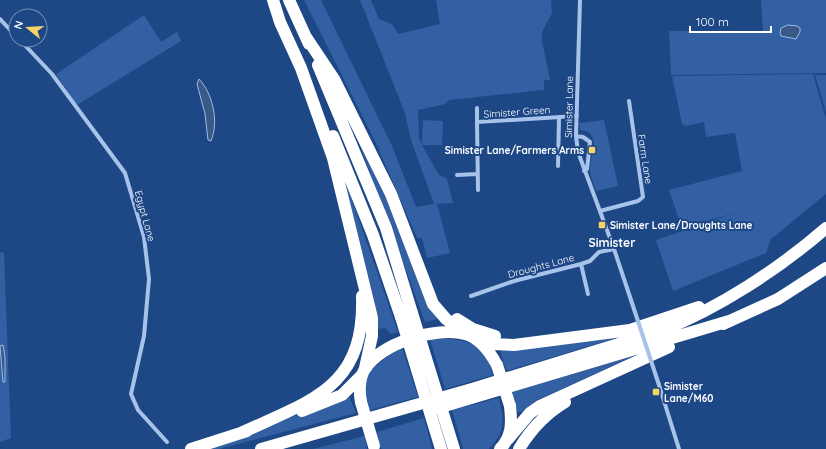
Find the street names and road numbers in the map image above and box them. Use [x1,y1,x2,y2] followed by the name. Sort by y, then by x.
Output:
[562,75,576,138] street label: Simister Lane
[483,103,551,121] street label: Simister Green
[635,133,655,185] street label: Farm Lane
[132,189,158,243] street label: Egypt Lane
[506,251,576,281] street label: Droughts Lane

